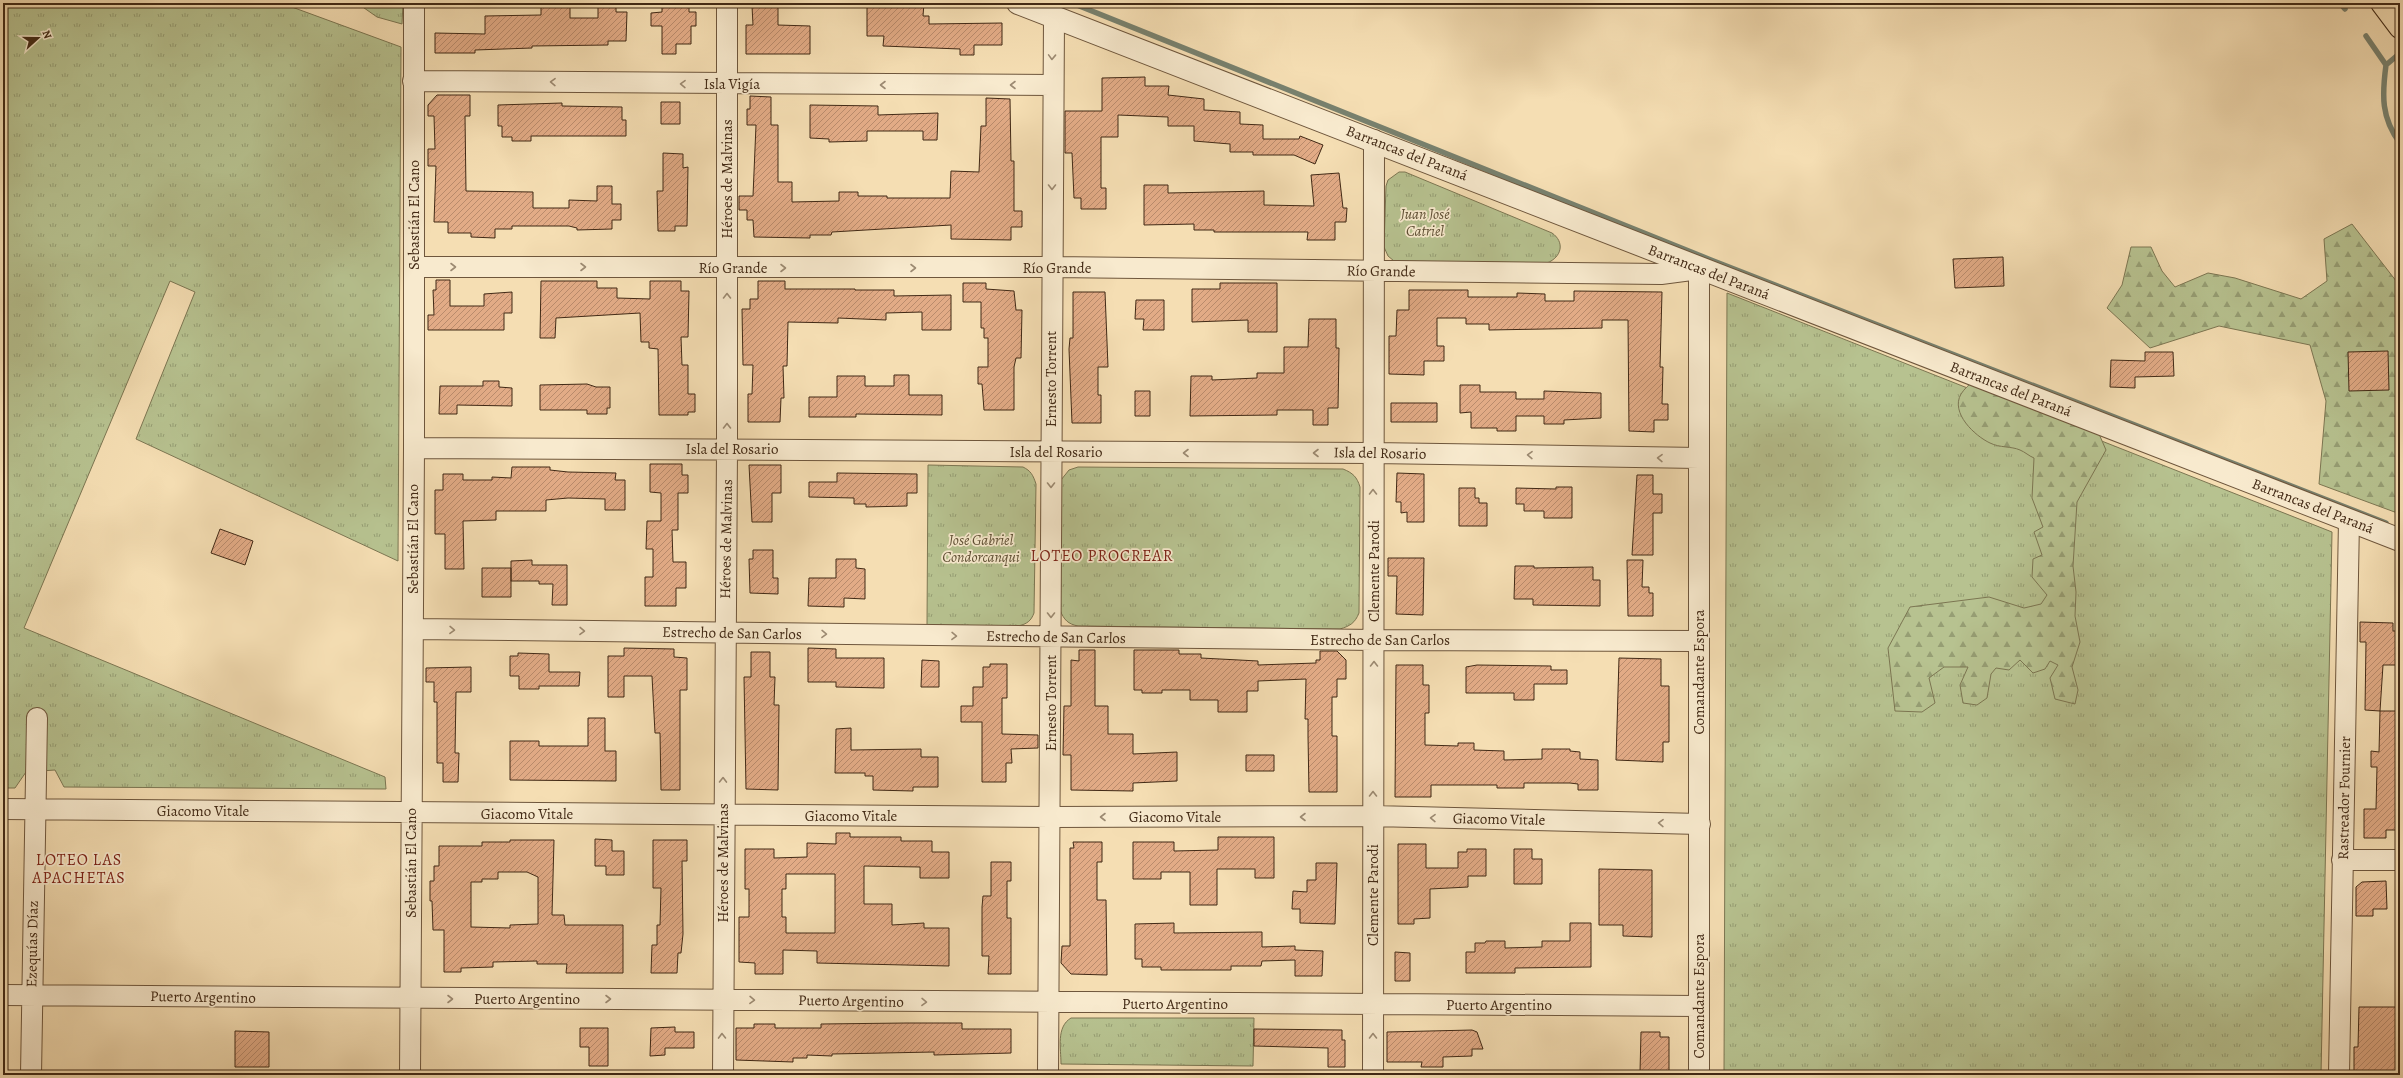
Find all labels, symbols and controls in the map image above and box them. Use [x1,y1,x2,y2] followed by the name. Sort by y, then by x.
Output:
[18,18,58,58] north arrow
[38,28,55,41] text: N
[1048,54,1057,60] one-way arrow
[704,74,760,94] street label: Isla Vigía
[550,78,556,86] one-way arrow
[680,80,686,88] one-way arrow
[880,81,886,89] one-way arrow
[1010,81,1016,89] one-way arrow
[717,119,737,239] street label: Héroes de Malvinas
[1343,121,1471,185] street label: Barrancas del Paraná
[404,160,424,270] street label: Sebastián El Cano
[1048,184,1056,190] one-way arrow
[1399,204,1450,241] park label: Juan José Catriel
[1645,240,1773,304] street label: Barrancas del Paraná
[699,258,768,278] street label: Río Grande
[1023,258,1092,278] street label: Río Grande
[1346,260,1416,282] street label: Río Grande
[450,263,456,271] one-way arrow
[580,263,586,271] one-way arrow
[910,263,916,272] one-way arrow
[780,264,786,272] one-way arrow
[723,293,731,299] one-way arrow
[1041,331,1061,427] street label: Ernesto Torrent
[1947,357,2075,421] street label: Barrancas del Paraná
[723,423,731,429] one-way arrow
[686,439,778,459] street label: Isla del Rosario
[1010,442,1102,462] street label: Isla del Rosario
[1333,442,1427,464] street label: Isla del Rosario
[1183,449,1189,457] one-way arrow
[1313,449,1319,457] one-way arrow
[1527,451,1533,460] one-way arrow
[1657,453,1663,462] one-way arrow
[2249,474,2377,538] street label: Barrancas del Paraná
[715,479,737,599] street label: Héroes de Malvinas
[1047,482,1055,488] one-way arrow
[403,484,423,594] street label: Sebastián El Cano
[1369,489,1377,495] one-way arrow
[1364,520,1384,622] street label: Clemente Parodi
[942,530,1020,567] park label: José Gabriel Condorcanqui
[1031,545,1173,567] district label: LOTEO PROCREAR
[1689,609,1709,735] street label: Comandante Espora
[1047,612,1055,618] one-way arrow
[662,622,802,644] street label: Estrecho de San Carlos
[449,626,455,634] one-way arrow
[986,626,1126,648] street label: Estrecho de San Carlos
[579,627,585,635] one-way arrow
[821,630,827,638] one-way arrow
[1310,630,1450,650] street label: Estrecho de San Carlos
[951,632,957,640] one-way arrow
[1041,655,1061,751] street label: Ernesto Torrent
[1370,661,1378,667] one-way arrow
[2333,736,2355,860] street label: Rastreador Fournier
[719,777,727,783] one-way arrow
[1369,791,1377,797] one-way arrow
[157,801,250,821] street label: Giacomo Vitale
[713,803,733,923] street label: Héroes de Malvinas
[481,804,574,824] street label: Giacomo Vitale
[805,806,898,826] street label: Giacomo Vitale
[1129,807,1222,827] street label: Giacomo Vitale
[401,808,421,918] street label: Sebastián El Cano
[1453,808,1546,830] street label: Giacomo Vitale
[1100,813,1106,821] one-way arrow
[1300,813,1306,821] one-way arrow
[1430,814,1436,822] one-way arrow
[1658,819,1664,827] one-way arrow
[1363,844,1383,946] street label: Clemente Parodi
[31,849,126,889] district label: LOTEO LAS APACHETAS
[21,900,43,988] street label: Ezequías Díaz
[1689,933,1709,1059] street label: Comandante Espora
[150,986,256,1008] street label: Puerto Argentino
[474,989,580,1009] street label: Puerto Argentino
[798,990,904,1012] street label: Puerto Argentino
[1122,994,1228,1014] street label: Puerto Argentino
[447,995,453,1003] one-way arrow
[605,995,611,1003] one-way arrow
[1446,995,1552,1015] street label: Puerto Argentino
[749,996,755,1004] one-way arrow
[921,998,927,1006] one-way arrow
[718,1033,726,1039] one-way arrow
[1369,1033,1377,1039] one-way arrow

